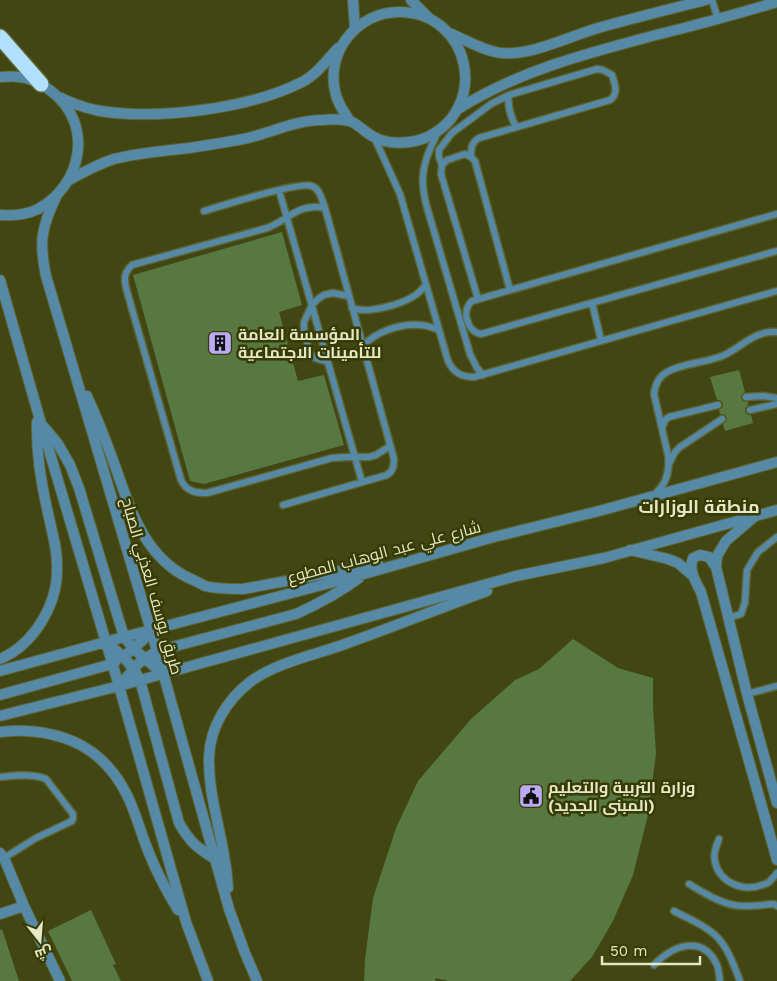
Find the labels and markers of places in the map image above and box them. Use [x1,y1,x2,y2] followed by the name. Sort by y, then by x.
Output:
[238,325,381,362] place label: المؤسسة العامة للتأمينات الاجتماعية
[207,330,233,356] building icon: المؤسسة العامة للتأمينات الاجتماعية
[548,778,695,815] place label: وزارة التربية والتعليم (المبنى الجديد)
[518,783,544,809] public building icon: وزارة التربية والتعليم (المبنى الجديد)

